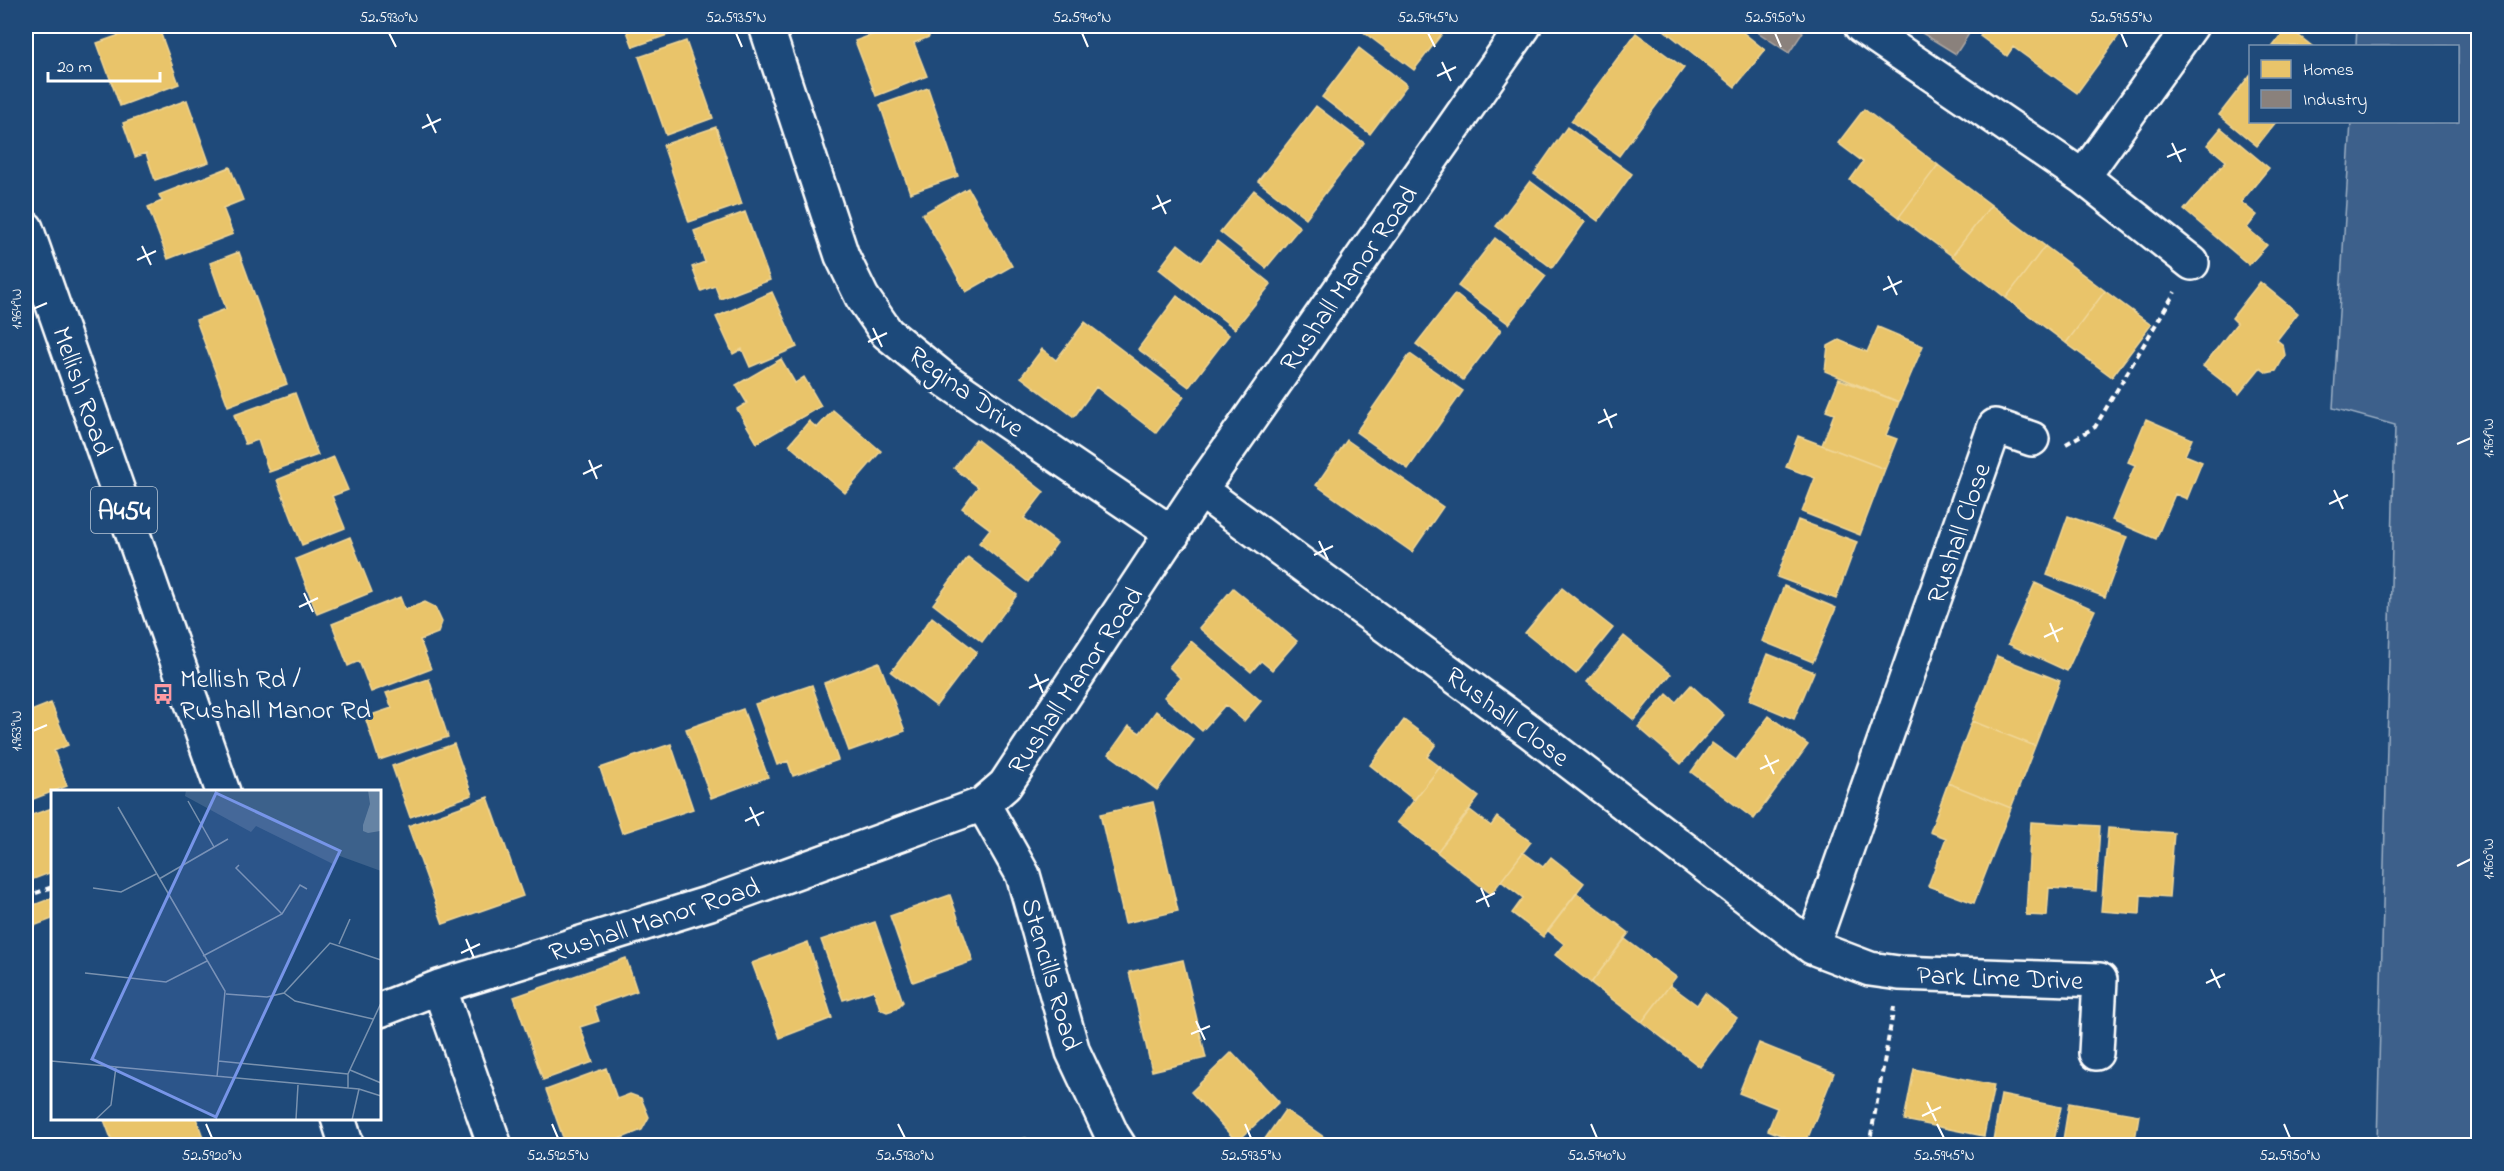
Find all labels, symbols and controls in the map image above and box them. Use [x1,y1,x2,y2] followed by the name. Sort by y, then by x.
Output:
[359,7,419,29] text: 52.5930°N
[705,7,767,29] text: 52.5935°N
[1053,7,1112,29] text: 52.5940°N
[1397,7,1459,29] text: 52.5945°N
[1744,7,1806,29] text: 52.5950°N
[2089,7,2153,29] text: 52.5955°N
[48,45,160,83] scale bar
[2249,45,2459,123] legend
[57,55,92,81] text: 20 m
[2303,58,2354,84] text: Homes
[2303,88,2367,114] text: Industry
[1271,178,1429,380] street label: Rushall Manor Road
[6,289,28,329] text: 1.964°W
[40,322,121,462] street label: Mellish Road
[899,338,1032,449] street label: Regina Drive
[2478,418,2500,458] text: 1.961°W
[1918,457,2003,609] street label: Rushall Close
[91,487,157,533] road number: A454
[1000,580,1155,783] street label: Rushall Manor Road
[1436,658,1577,778] street label: Rushall Close
[180,661,371,731] place label: Mellish Rd / Rushall Manor Rd
[151,682,175,706] bus stop icon: Mellish Rd / Rushall Manor Rd
[6,711,28,751] text: 1.963°W
[51,790,381,1120] inset map
[2478,838,2500,880] text: 1.960°W
[544,869,765,974] street label: Rushall Manor Road
[1009,894,1090,1056] street label: Stencills Road
[1916,957,2085,1002] street label: Park Lime Drive
[182,1145,242,1167] text: 52.5920°N
[527,1145,589,1167] text: 52.5925°N
[875,1145,935,1167] text: 52.5930°N
[1220,1145,1282,1167] text: 52.5935°N
[1568,1145,1627,1167] text: 52.5940°N
[1913,1145,1975,1167] text: 52.5945°N
[2259,1145,2321,1167] text: 52.5950°N

